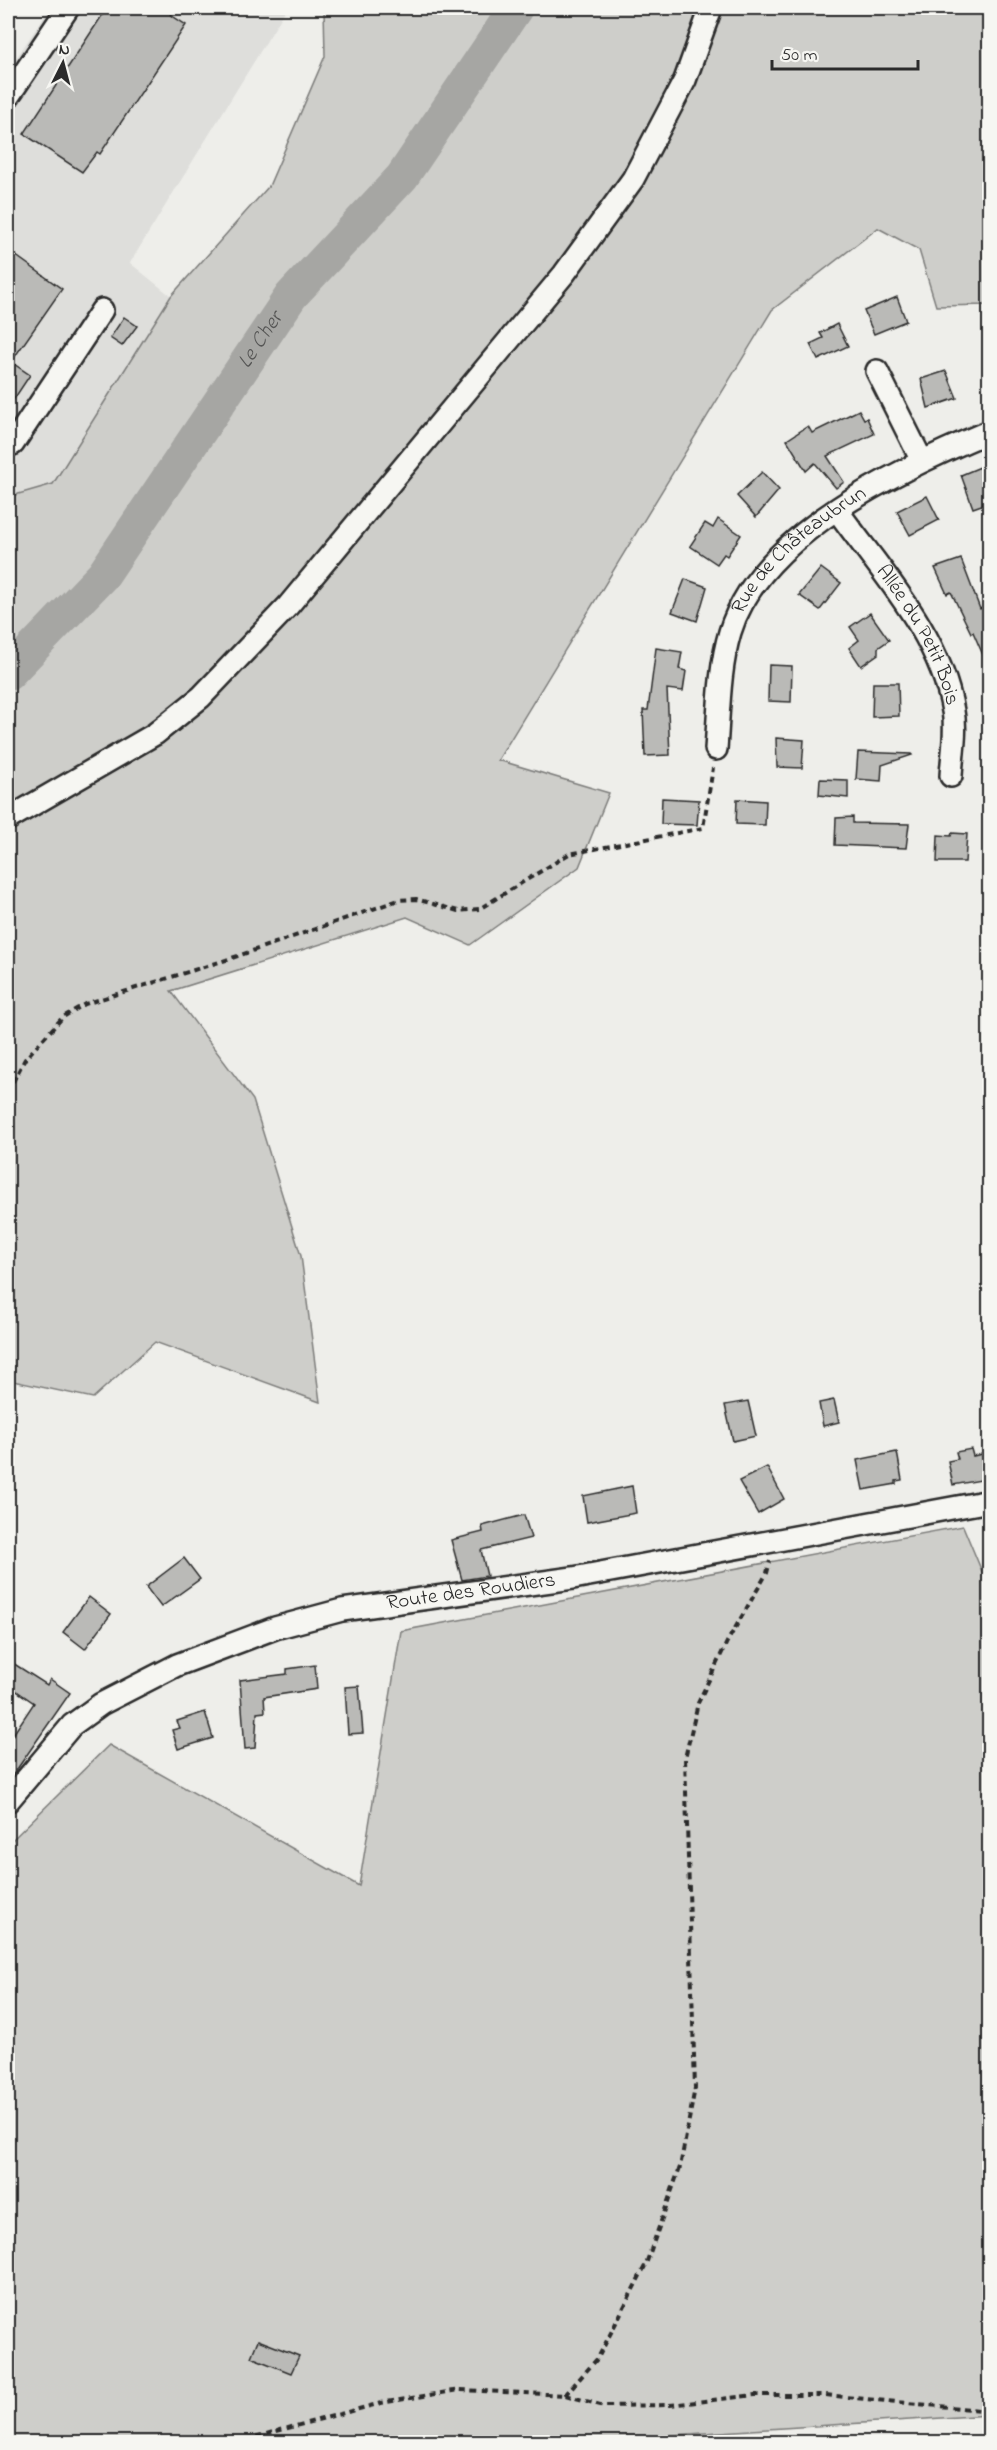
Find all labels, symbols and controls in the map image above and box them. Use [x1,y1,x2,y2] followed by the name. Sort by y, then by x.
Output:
[33,33,93,93] north arrow
[772,33,918,71] scale bar
[58,38,71,63] text: N
[781,43,818,69] text: 50 m
[230,303,294,375] water label: Le Cher
[724,479,872,619] street label: Rue de Châteaubrun
[868,559,967,708] street label: Allée du Petit Bois
[385,1566,557,1619] street label: Route des Roudiers

